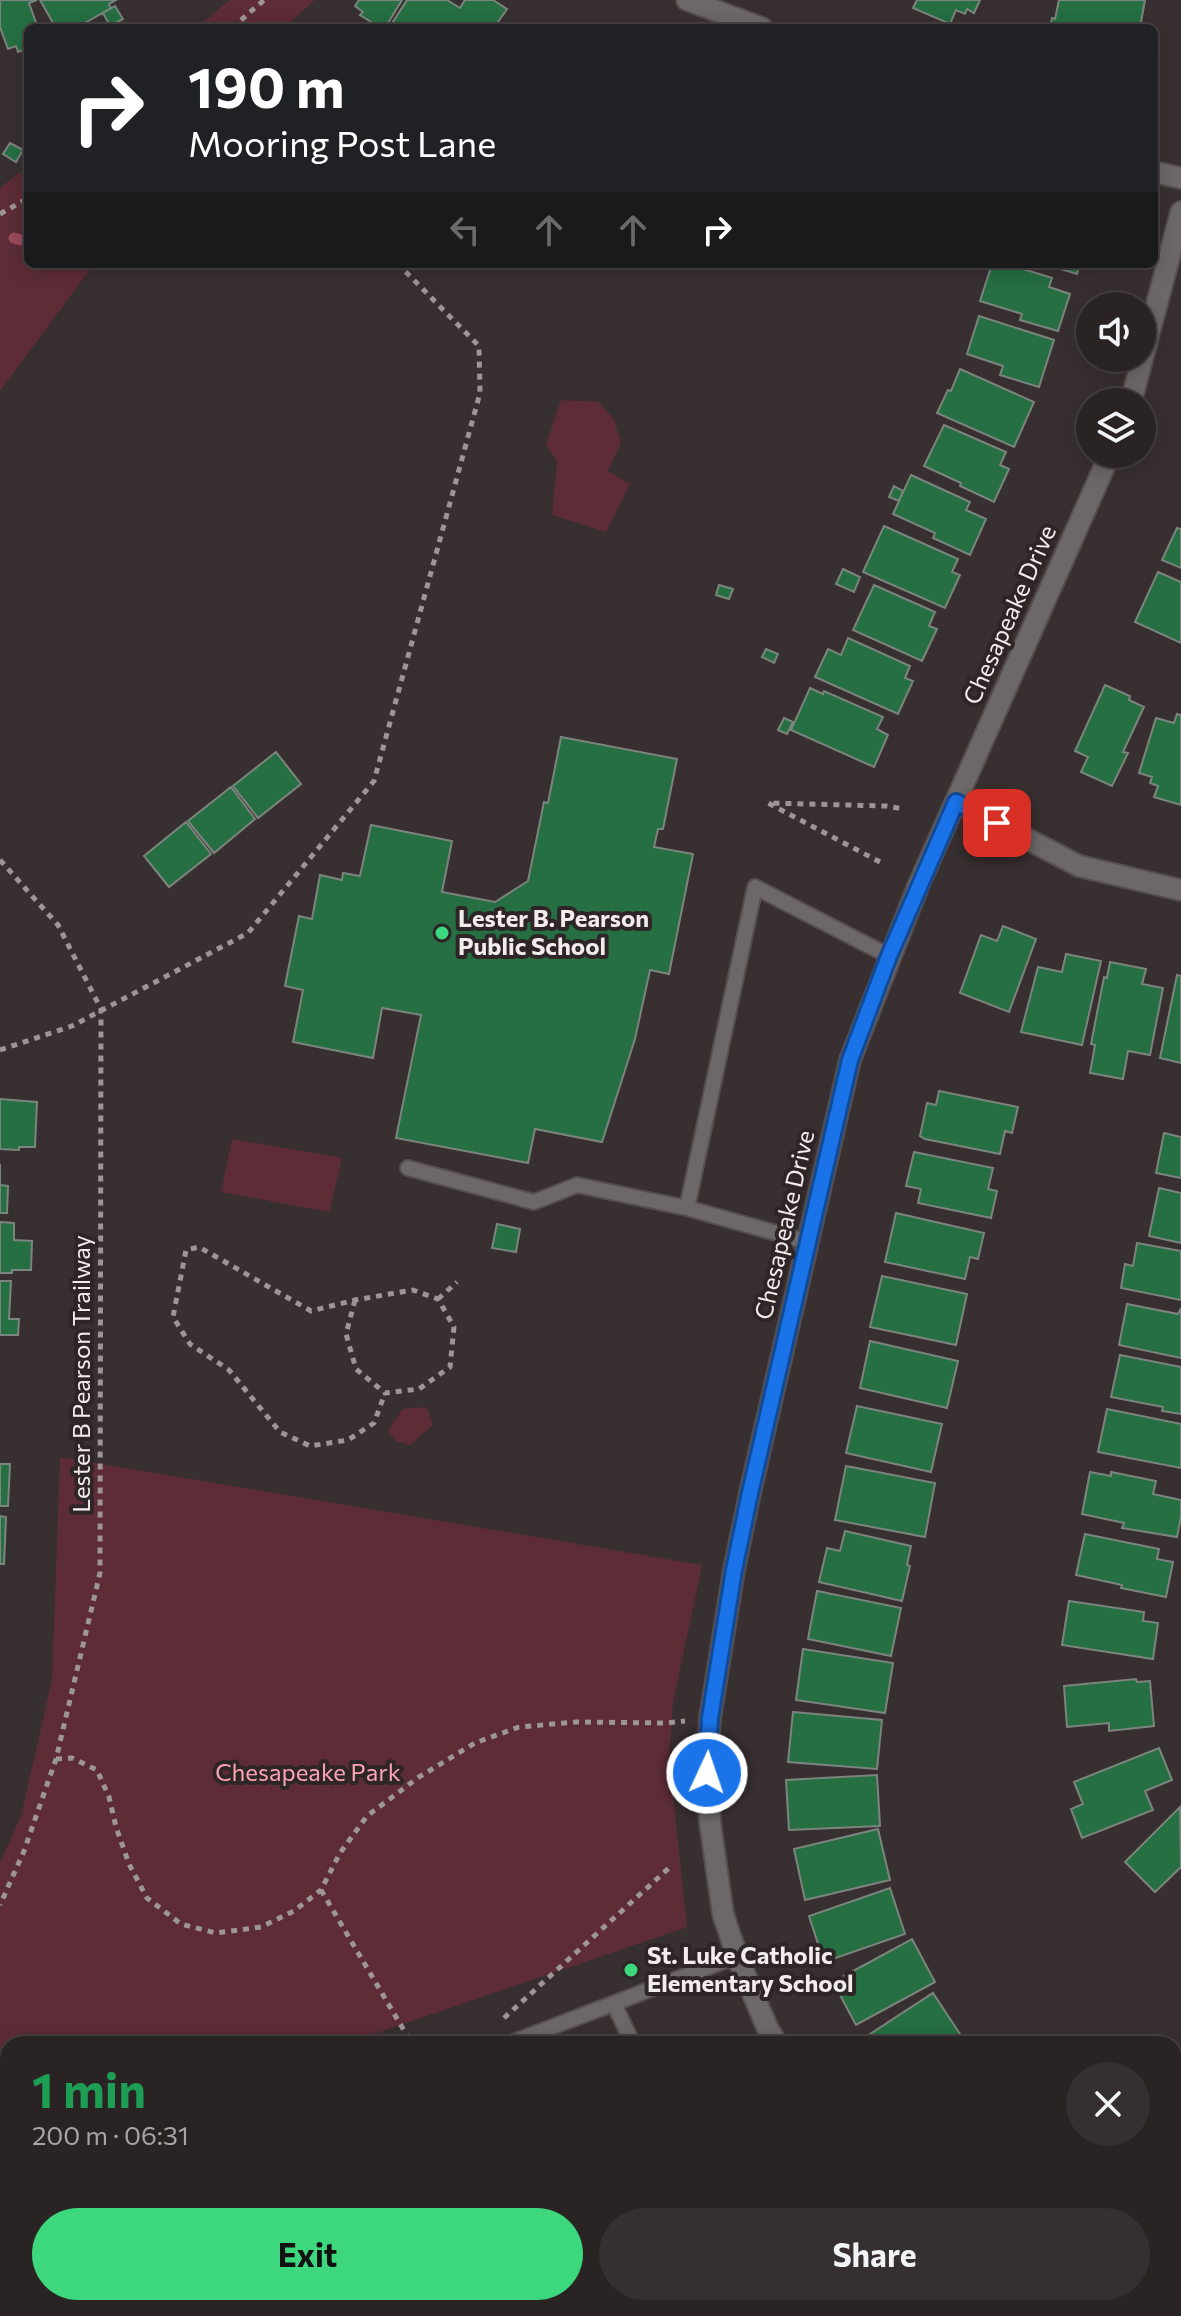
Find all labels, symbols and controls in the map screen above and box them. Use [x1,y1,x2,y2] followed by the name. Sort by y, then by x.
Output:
[188,51,345,120] text: 190 m
[56,56,160,160] icon: right
[188,120,496,164] text: Mooring Post Lane
[443,208,487,252] icon: left
[527,208,571,252] icon: ahead
[611,208,655,252] icon: ahead
[695,208,739,252] icon: right
[1076,292,1156,468] map controls
[1076,292,1156,372] button: sound
[1076,388,1156,468] button: layers
[956,520,1061,709] street label: Chesapeake Drive
[963,789,1031,857] pin
[975,801,1019,845] icon: arrive
[458,903,649,960] place label: Lester B. Pearson Public School
[433,924,451,942] marker: Lester B. Pearson Public School
[748,1127,819,1322] street label: Chesapeake Drive
[66,1235,95,1513] street label: Lester B Pearson Trailway
[665,1731,749,1815] position arrow
[215,1757,401,1786] park label: Chesapeake Park
[647,1940,854,1997] place label: St. Luke Catholic Elementary School
[622,1961,640,1979] marker: St. Luke Catholic Elementary School
[32,2059,146,2118] text: 1 min
[1066,2062,1150,2146] button: close
[32,2119,189,2150] text: 200 m · 06:31
[32,2208,583,2300] button: Exit
[599,2208,1150,2300] button: Share

